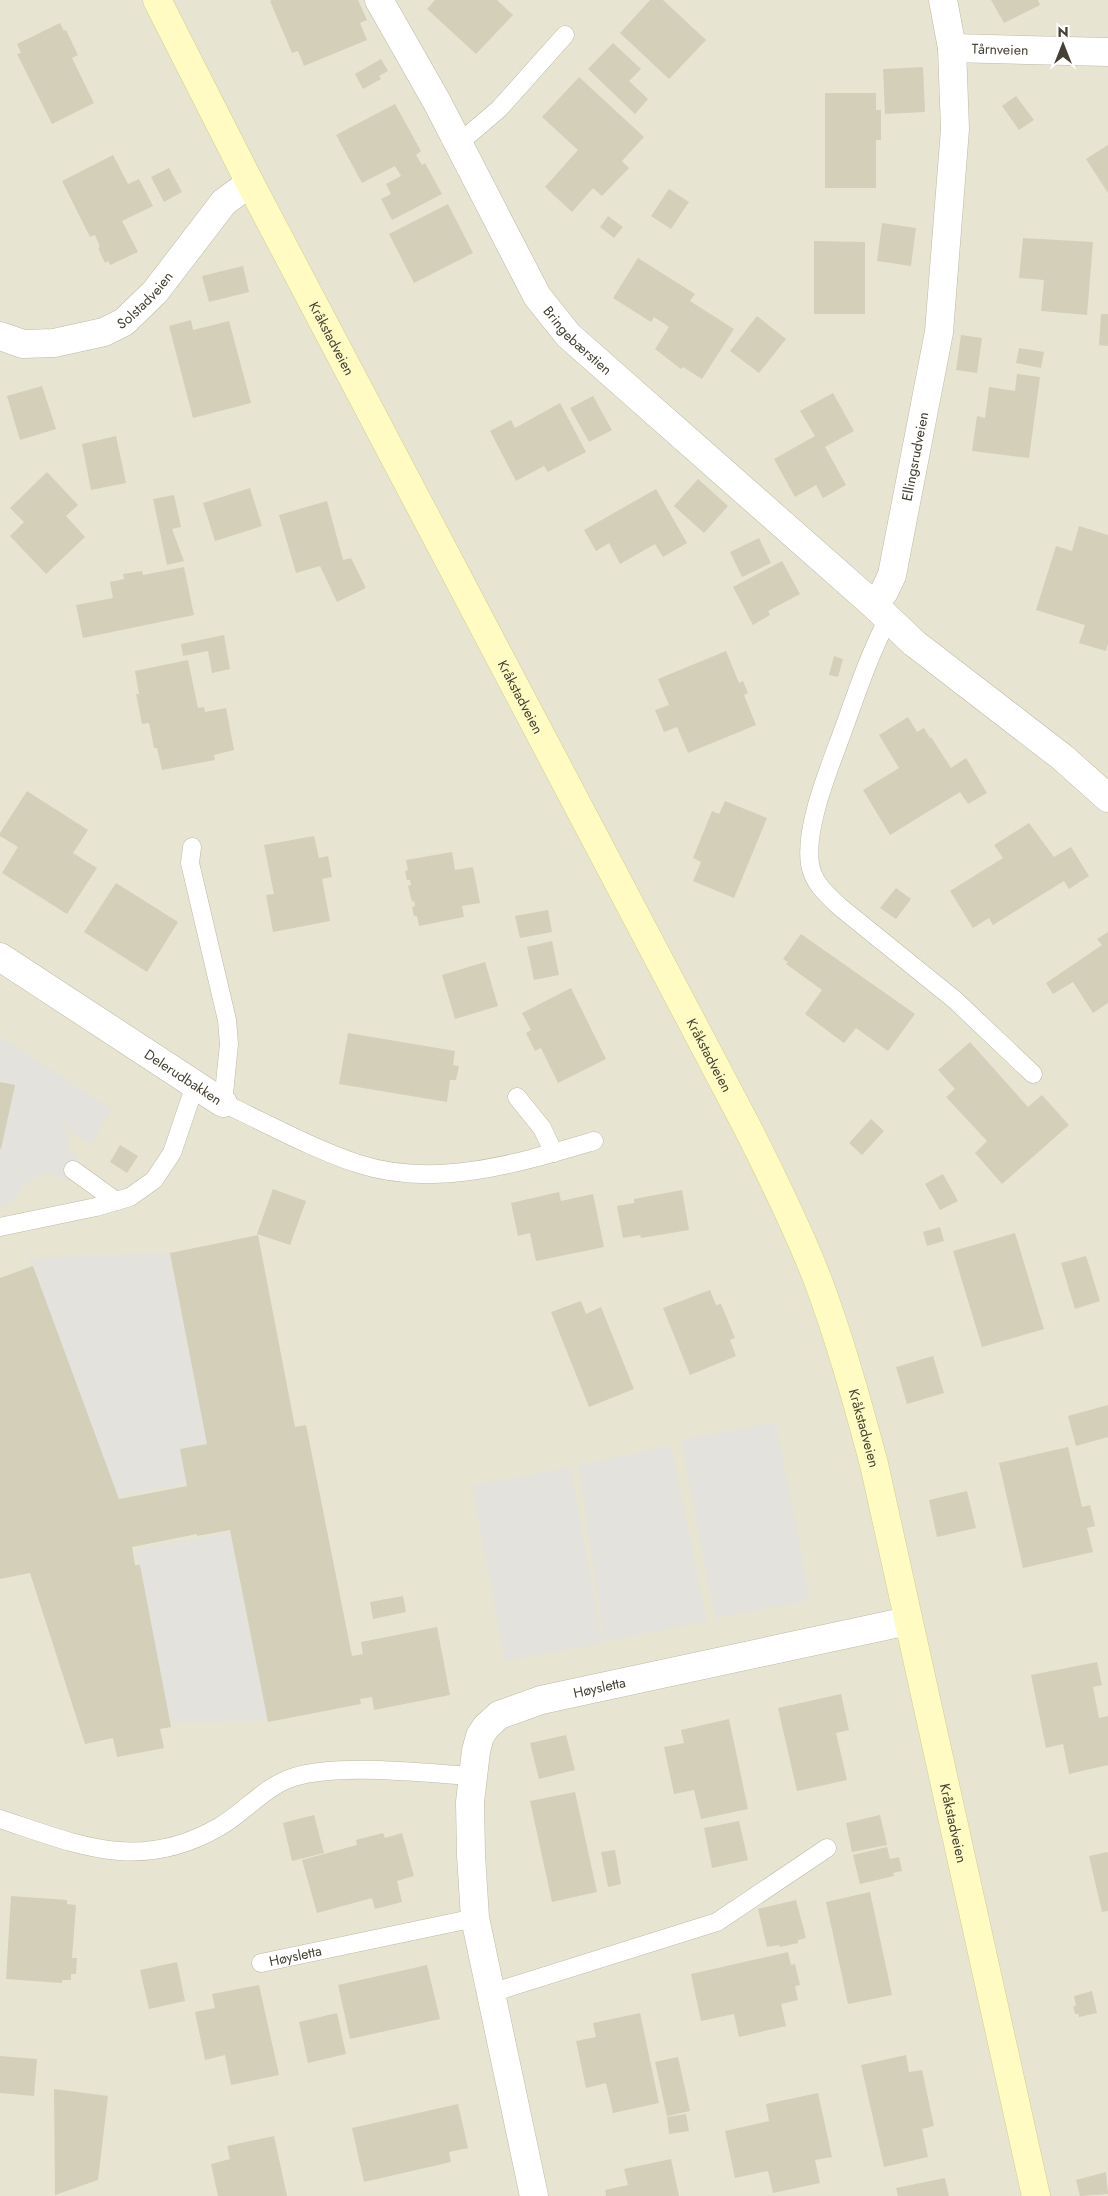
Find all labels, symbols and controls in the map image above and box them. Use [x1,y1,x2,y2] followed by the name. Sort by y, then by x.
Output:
[1038,20,1088,70] north arrow
[1057,22,1069,42] text: N
[971,39,1029,60] street label: Tårnveien
[113,267,177,334] street label: Solstadveien
[304,298,360,379] street label: Kråkstadveien
[539,302,616,379] street label: Bringebærstien
[897,410,933,503] street label: Ellingsrudveien
[493,656,548,737] street label: Kråkstadveien
[682,1015,737,1096] street label: Kråkstadveien
[141,1044,226,1110] street label: Delerudbakken
[844,1386,884,1470] street label: Kråkstadveien
[571,1672,627,1703] street label: Høysletta
[935,1781,972,1865] street label: Kråkstadveien
[267,1941,323,1971] street label: Høysletta

